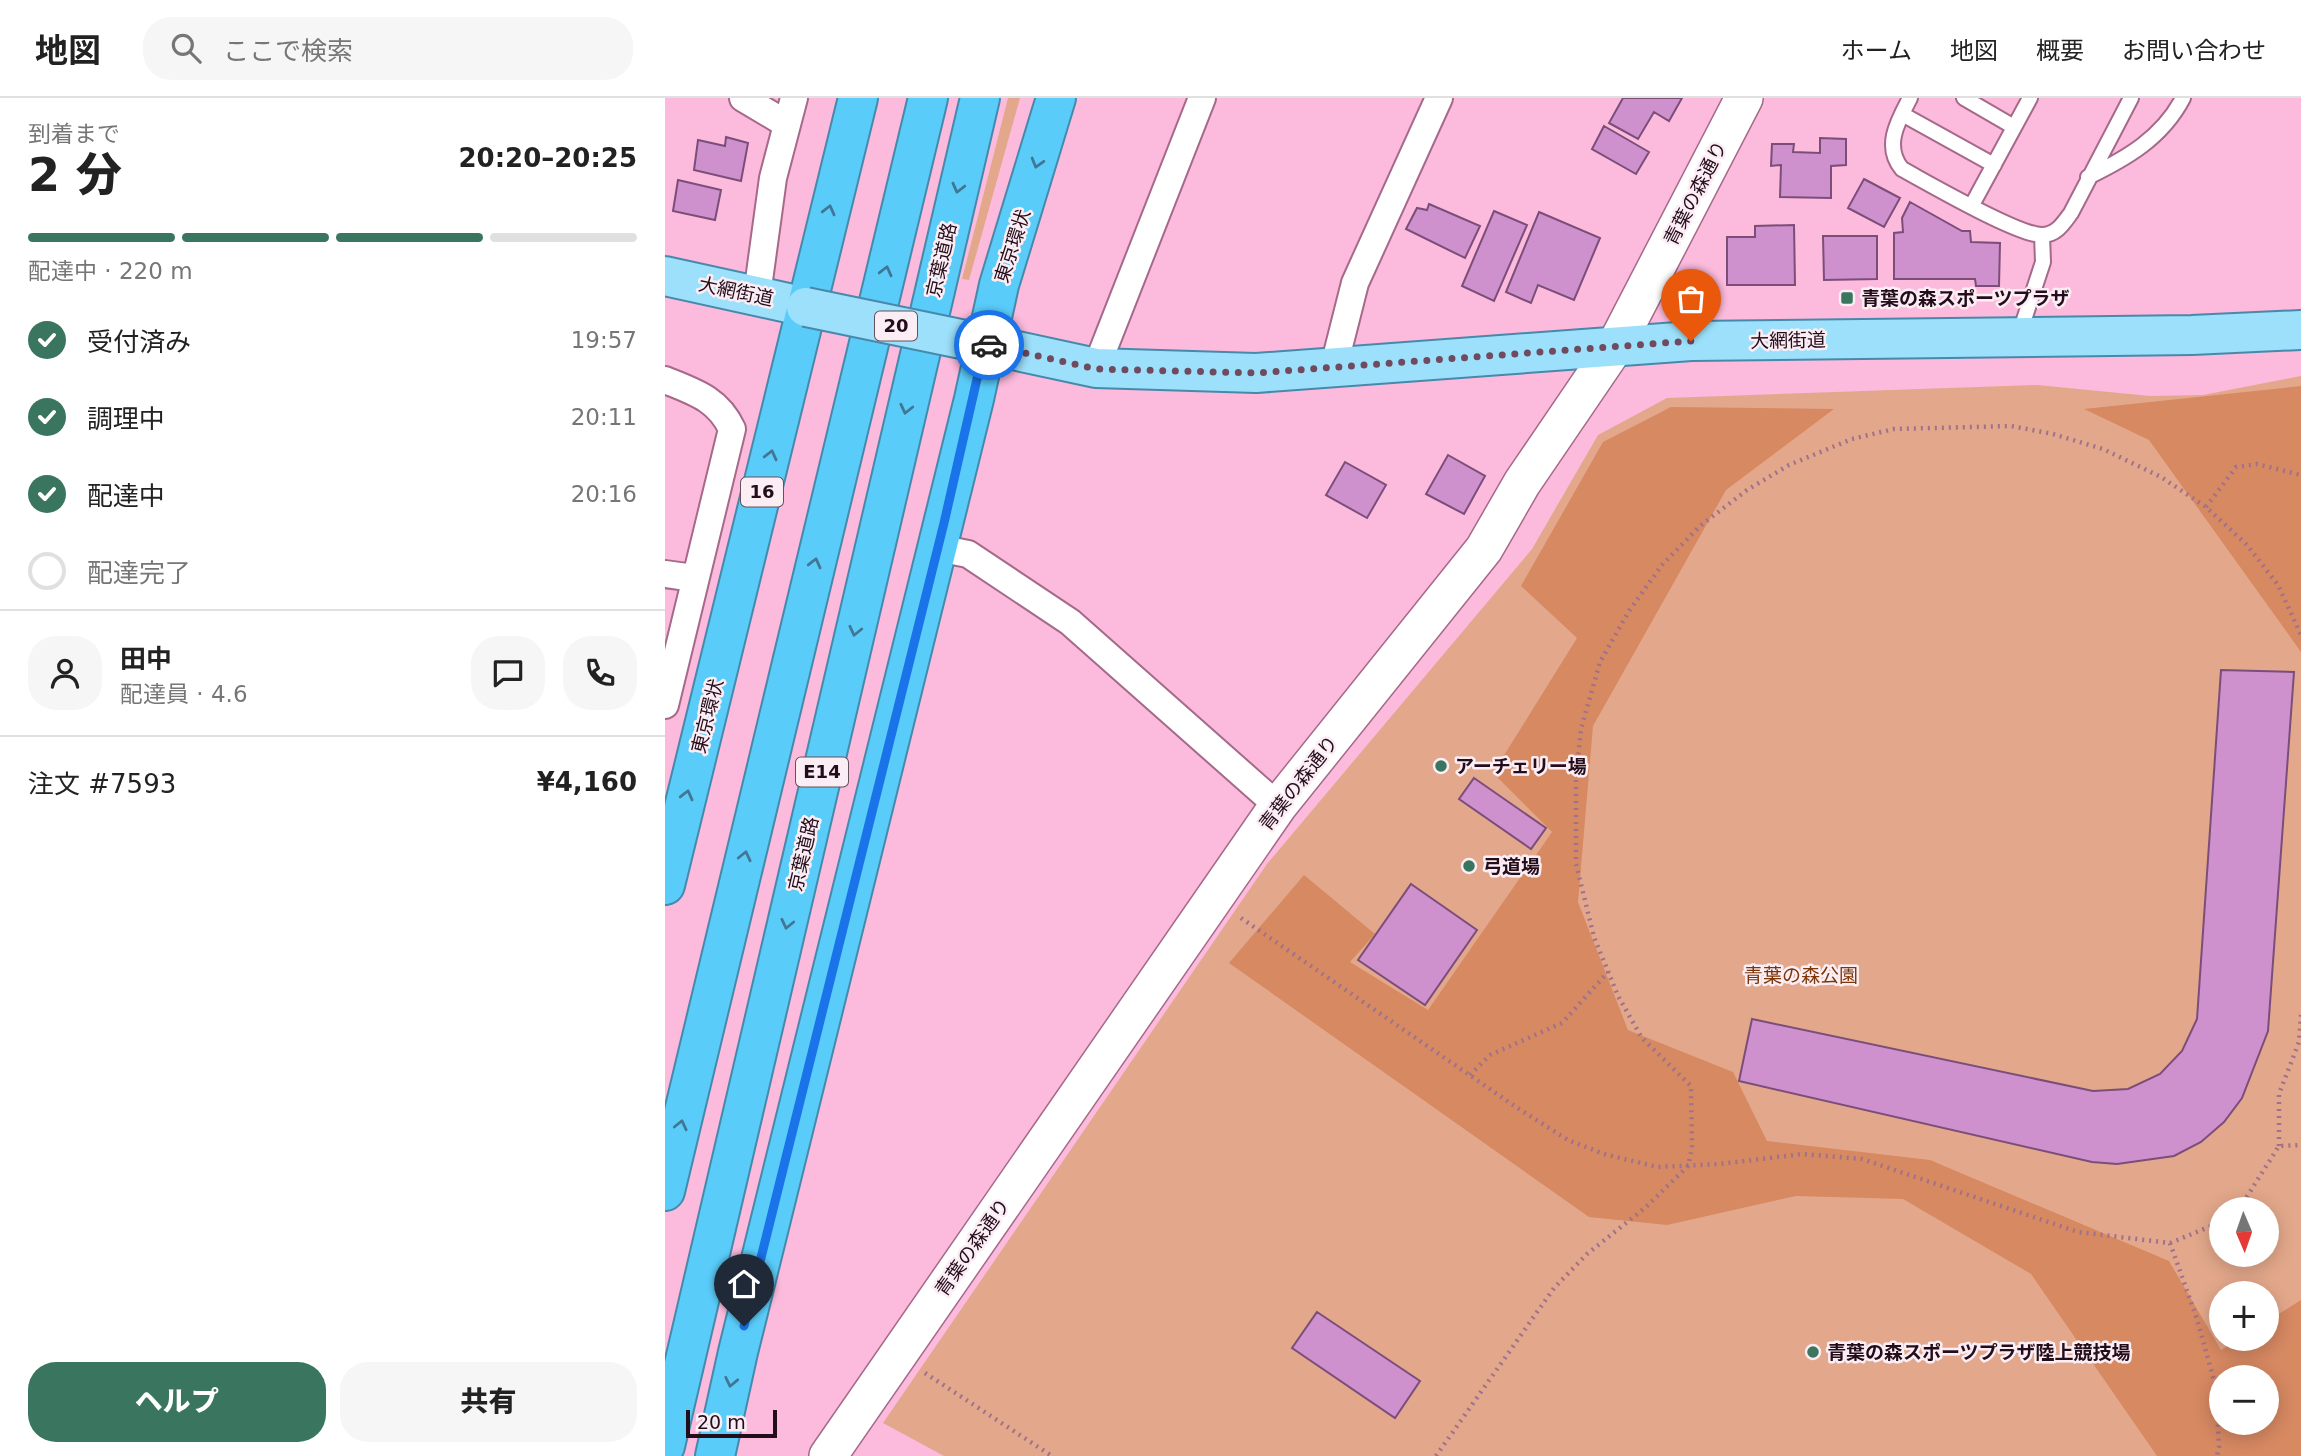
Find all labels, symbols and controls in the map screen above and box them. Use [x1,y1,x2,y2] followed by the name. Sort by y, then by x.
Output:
[143,17,633,80] search box
[167,29,205,67] icon: search
[35,31,101,70] text: 地図
[223,36,353,66] text: ここで検索
[1841,37,1912,65] text: ホーム
[1950,37,1998,65] text: 地図
[2036,37,2084,65] text: 概要
[2122,37,2266,65] text: お問い合わせ
[28,121,120,147] text: 到着まで
[1659,137,1731,249] street label: 青葉の森通り
[458,143,637,173] text: 20:20–20:25
[28,148,122,202] text: 2 分
[1030,157,1045,169] one-way arrow
[952,182,966,194] one-way arrow
[821,204,835,216] one-way arrow
[990,206,1034,286] street label: 東京環状
[922,220,960,300] street label: 京葉道路
[28,258,193,284] text: 配達中 · 220 m
[878,265,892,277] one-way arrow
[1661,269,1721,341] pin
[697,272,775,310] street label: 大網街道
[1672,280,1710,318] icon: bag
[1861,287,2070,309] place label: 青葉の森スポーツプラザ
[1839,290,1855,306] marker: 青葉の森スポーツプラザ
[954,310,1024,380] courier
[875,311,917,340] road number: 20
[28,321,66,359] icon: check
[970,326,1008,364] icon: car
[87,327,191,357] text: 受付済み
[571,327,637,353] text: 19:57
[1750,328,1826,352] street label: 大網街道
[28,398,66,436] icon: check
[900,403,914,415] one-way arrow
[87,404,165,434] text: 調理中
[571,404,637,430] text: 20:11
[763,449,777,461] one-way arrow
[28,475,66,513] icon: check
[741,478,783,506] road number: 16
[87,481,165,511] text: 配達中
[571,481,637,507] text: 20:16
[807,557,821,569] one-way arrow
[87,558,191,588] text: 配達完了
[849,625,863,637] one-way arrow
[28,636,102,710] button: person
[471,636,545,710] button: chat
[563,636,637,710] button: phone
[120,644,172,674] text: 田中
[687,676,727,756] street label: 東京環状
[120,681,248,707] text: 配達員 · 4.6
[1254,731,1342,835] street label: 青葉の森通り
[1455,755,1587,777] place label: アーチェリー場
[796,758,848,786] road number: E14
[1433,758,1449,774] marker: アーチェリー場
[537,767,637,797] text: ¥4,160
[28,769,176,799] text: 注文 #7593
[679,789,693,801] one-way arrow
[784,814,822,894] street label: 京葉道路
[736,850,751,862] one-way arrow
[1483,855,1540,877] place label: 弓道場
[1461,858,1477,874] marker: 弓道場
[781,918,795,930] one-way arrow
[1744,964,1858,986] park label: 青葉の森公園
[673,1119,687,1131] one-way arrow
[930,1194,1014,1300] street label: 青葉の森通り
[2209,1197,2279,1267] north arrow
[2209,1197,2279,1435] map controls
[714,1254,774,1326] pin
[725,1265,763,1303] icon: home
[2209,1281,2279,1351] button: +
[1827,1341,2131,1363] place label: 青葉の森スポーツプラザ陸上競技場
[1805,1344,1821,1360] marker: 青葉の森スポーツプラザ陸上競技場
[28,1362,326,1442] button: ヘルプ
[340,1362,637,1442] button: 共有
[2209,1365,2279,1435] button: −
[725,1376,740,1388] one-way arrow
[686,1407,777,1439] scale bar
[697,1411,746,1433] text: 20 m

